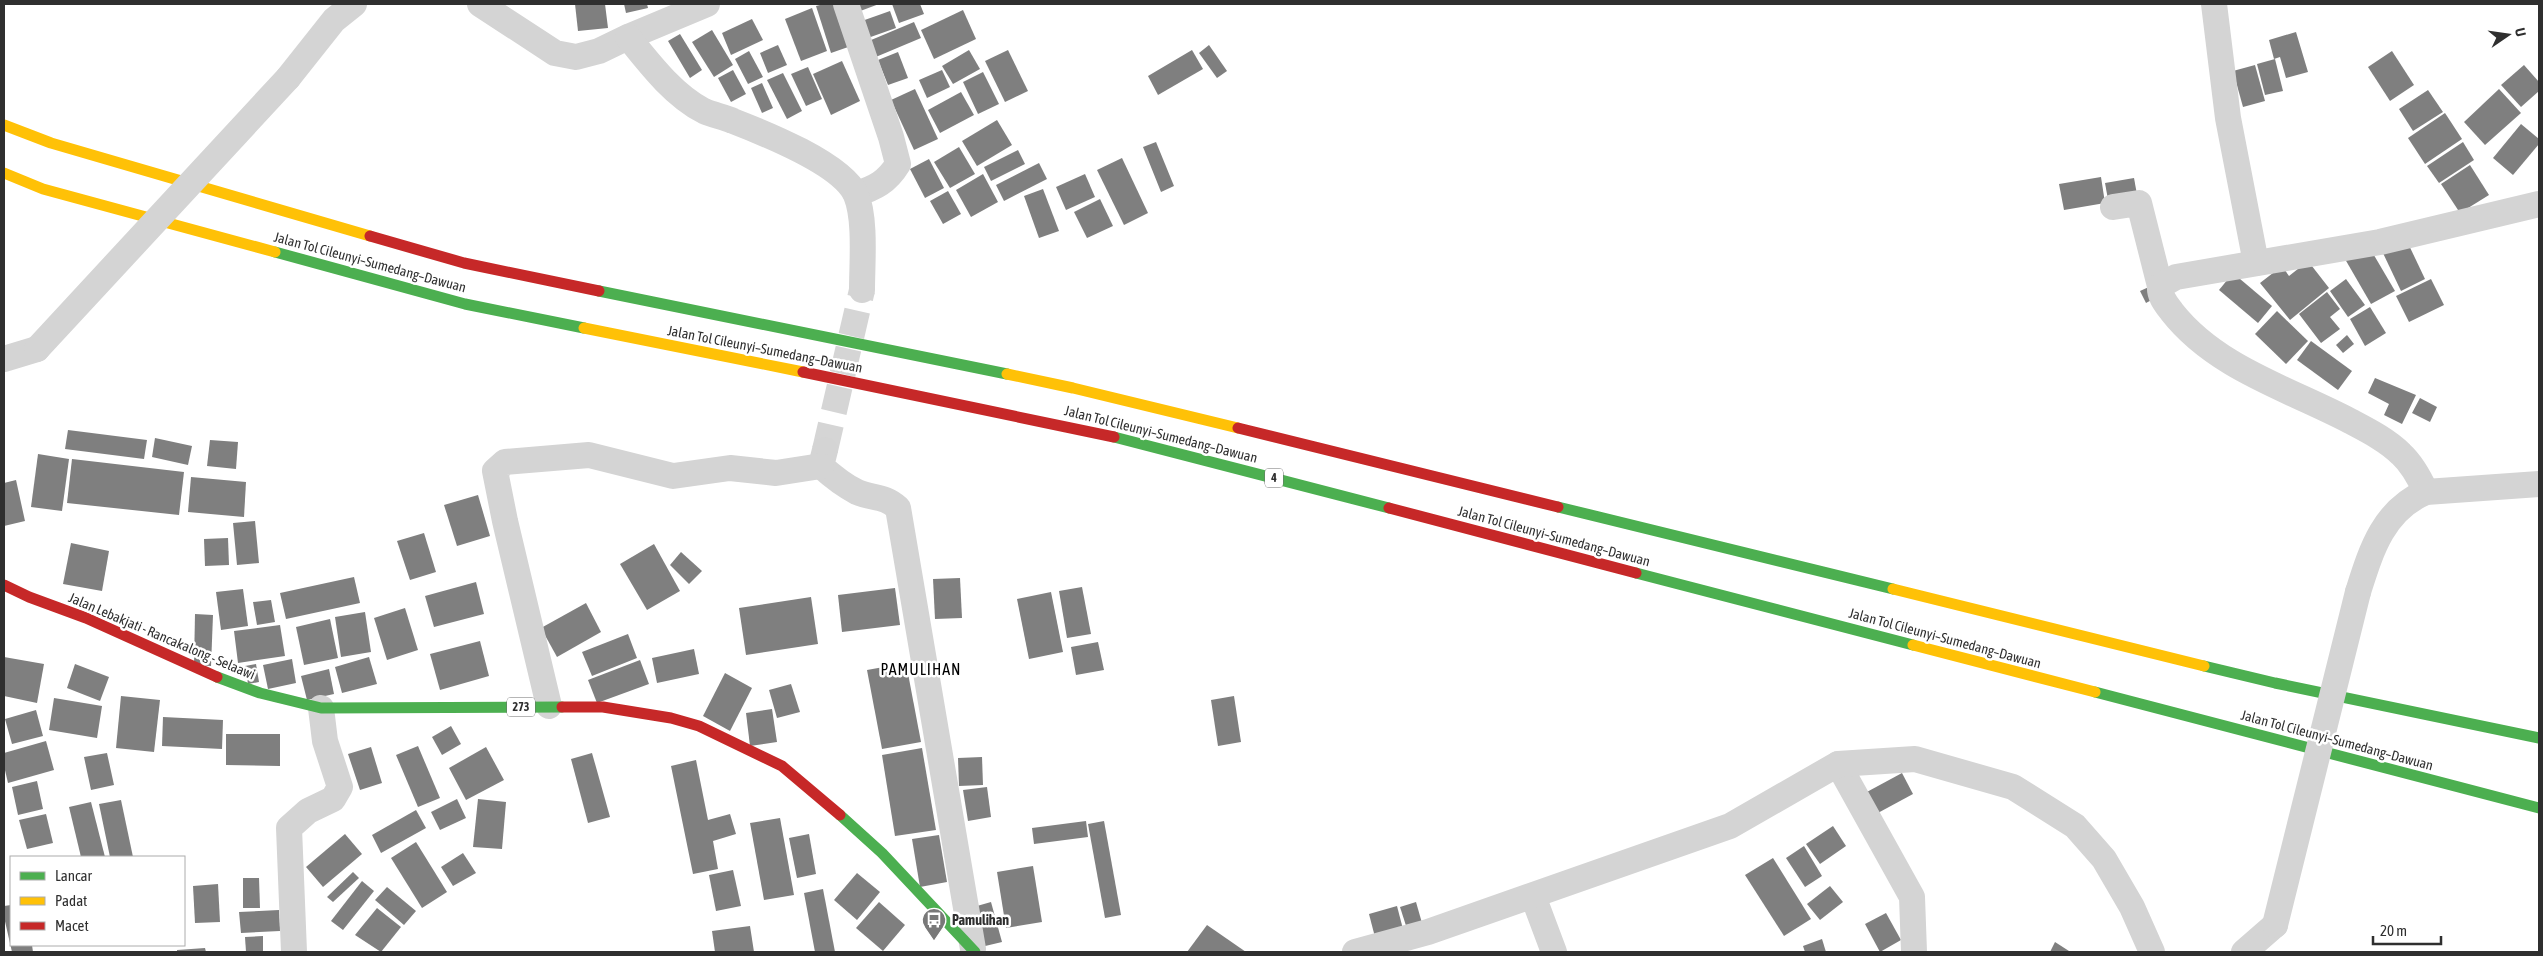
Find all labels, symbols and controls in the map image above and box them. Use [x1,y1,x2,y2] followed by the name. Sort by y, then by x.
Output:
[2483,10,2533,60] north arrow
[2512,26,2529,38] text: U
[272,229,468,295] street label: Jalan Tol Cileunyi–Sumedang–Dawuan
[666,322,864,376] street label: Jalan Tol Cileunyi–Sumedang–Dawuan
[1063,402,1259,466] street label: Jalan Tol Cileunyi–Sumedang–Dawuan
[1265,468,1283,488] road number: 4
[1456,503,1652,569] street label: Jalan Tol Cileunyi–Sumedang–Dawuan
[66,589,258,683] street label: Jalan Lebakjati - Rancakalong - Selaawi
[1847,605,2043,671] street label: Jalan Tol Cileunyi–Sumedang–Dawuan
[880,660,962,678] district label: PAMULIHAN
[507,698,535,716] road number: 273
[2239,707,2435,773] street label: Jalan Tol Cileunyi–Sumedang–Dawuan
[10,856,185,946] legend
[55,867,93,884] text: Lancar
[55,892,87,909] text: Padat
[921,907,947,941] bus stop icon: Pamulihan
[952,912,1009,928] place label: Pamulihan
[2373,914,2440,946] scale bar
[55,917,89,934] text: Macet
[2380,922,2407,939] text: 20 m

